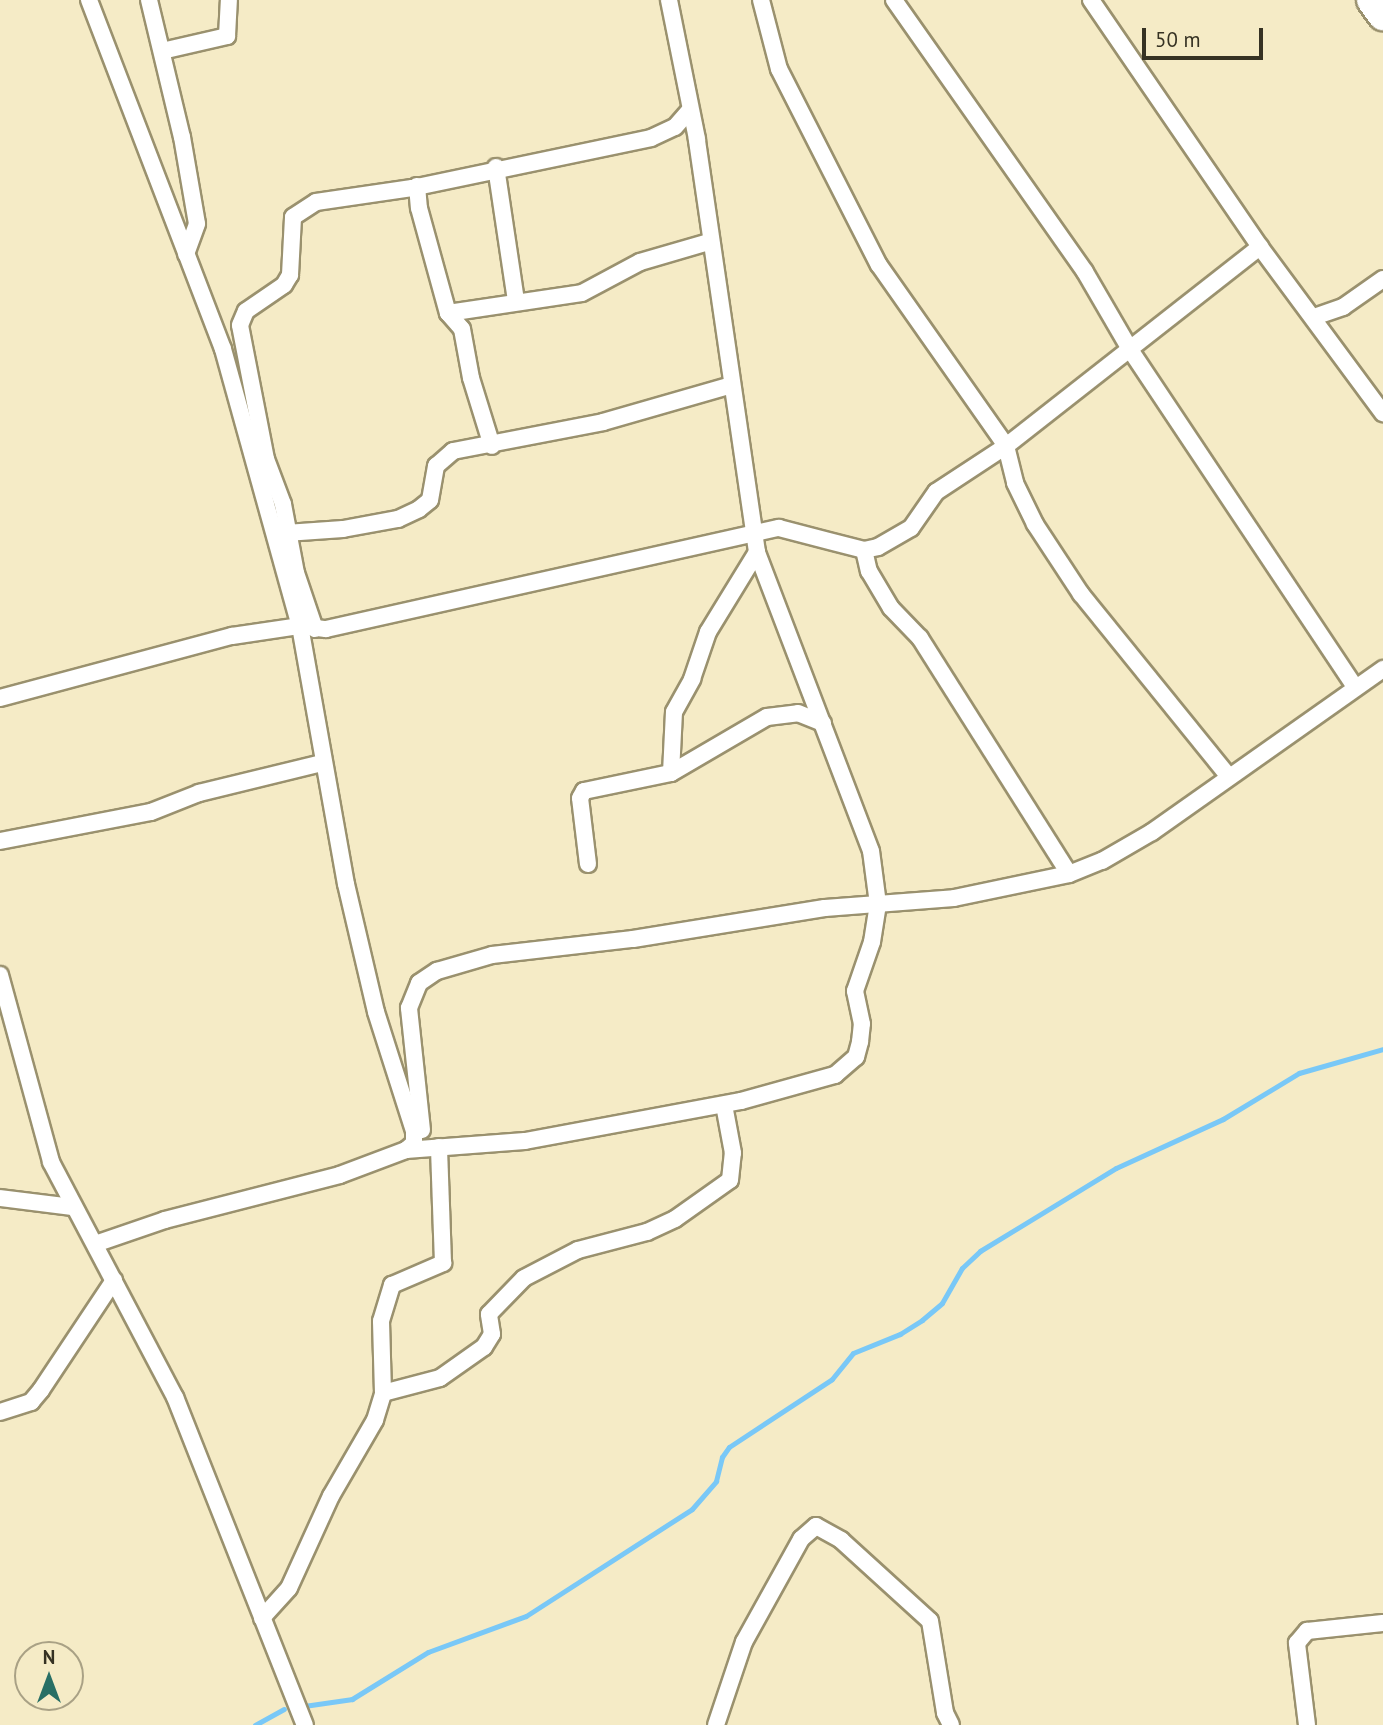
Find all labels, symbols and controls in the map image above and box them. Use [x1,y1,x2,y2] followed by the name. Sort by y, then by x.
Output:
[1145,14,1266,58] scale bar
[1155,26,1201,53] text: 50 m
[14,1641,84,1711] north arrow
[43,1645,55,1669] text: N

